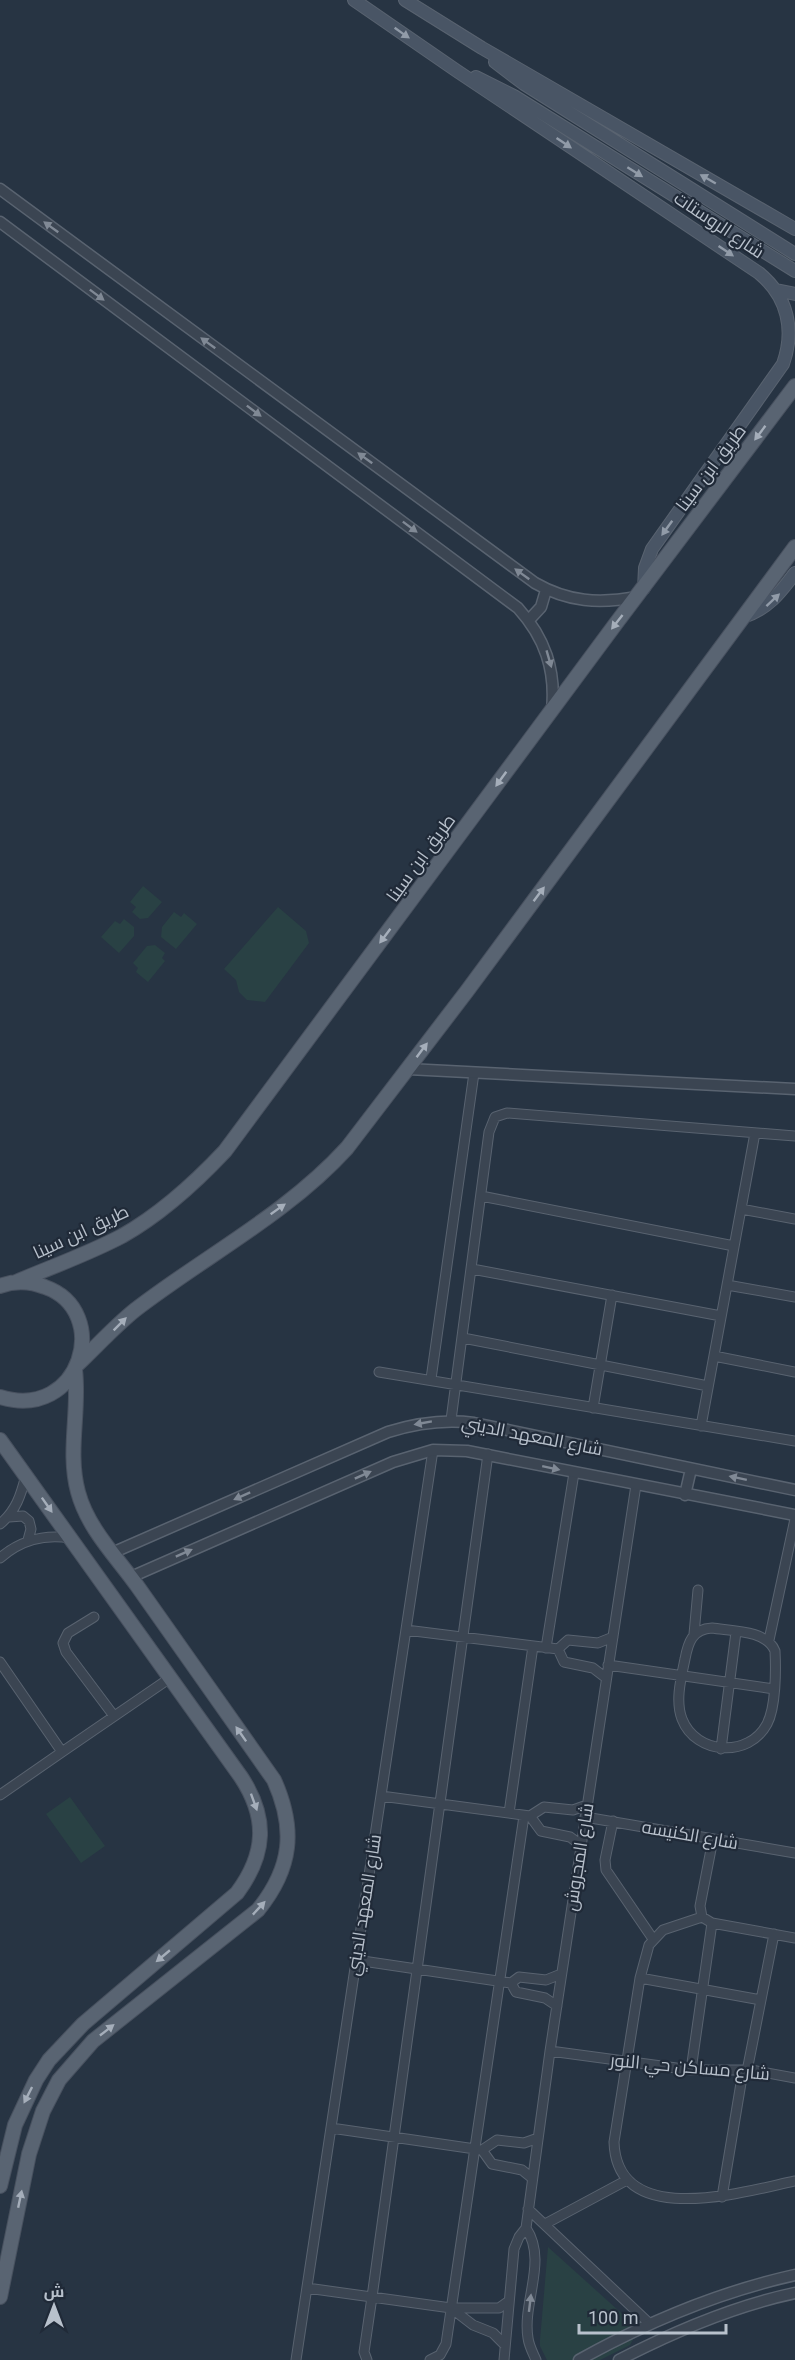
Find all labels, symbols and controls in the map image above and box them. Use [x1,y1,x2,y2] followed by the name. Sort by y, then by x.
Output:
[394,27,410,39] one-way arrow
[556,137,572,148] one-way arrow
[627,167,643,178] one-way arrow
[700,173,716,184] one-way arrow
[669,187,768,264] street label: شارع الروستات
[44,221,60,233] one-way arrow
[718,245,734,256] one-way arrow
[90,288,105,300] one-way arrow
[201,337,216,349] one-way arrow
[245,405,261,417] one-way arrow
[671,420,752,516] street label: طريق ابن سينا
[754,425,766,441] one-way arrow
[357,452,373,465] one-way arrow
[661,519,673,535] one-way arrow
[403,521,418,533] one-way arrow
[514,568,530,580] one-way arrow
[765,594,780,607] one-way arrow
[610,614,623,630] one-way arrow
[545,650,554,668] one-way arrow
[495,770,507,786] one-way arrow
[382,810,461,907] street label: طريق ابن سينا
[533,886,545,901] one-way arrow
[380,928,392,943] one-way arrow
[416,1042,429,1058] one-way arrow
[30,1200,133,1265] street label: طريق ابن سينا
[270,1203,285,1215] one-way arrow
[113,1317,127,1331] one-way arrow
[459,1412,604,1463] street label: شارع المعهد الديني
[413,1419,432,1428] one-way arrow
[542,1464,561,1473] one-way arrow
[354,1470,372,1480] one-way arrow
[728,1473,747,1482] one-way arrow
[234,1491,251,1500] one-way arrow
[41,1496,53,1512] one-way arrow
[176,1548,194,1558] one-way arrow
[235,1726,247,1742] one-way arrow
[250,1793,260,1811] one-way arrow
[560,1801,599,1913] street label: شارع المجروش
[640,1816,740,1855] street label: شارع الكنيسه
[342,1833,389,1978] street label: شارع المعهد الديني
[252,1901,266,1916] one-way arrow
[156,1949,171,1962] one-way arrow
[99,2024,115,2037] one-way arrow
[608,2049,771,2088] street label: شارع مساكن حي النور
[23,2086,33,2103] one-way arrow
[16,2189,25,2208] one-way arrow
[24,2276,84,2336] north arrow
[44,2282,64,2301] text: ش
[525,2294,535,2313] one-way arrow
[579,2297,726,2335] scale bar
[588,2307,639,2328] text: 100 m

